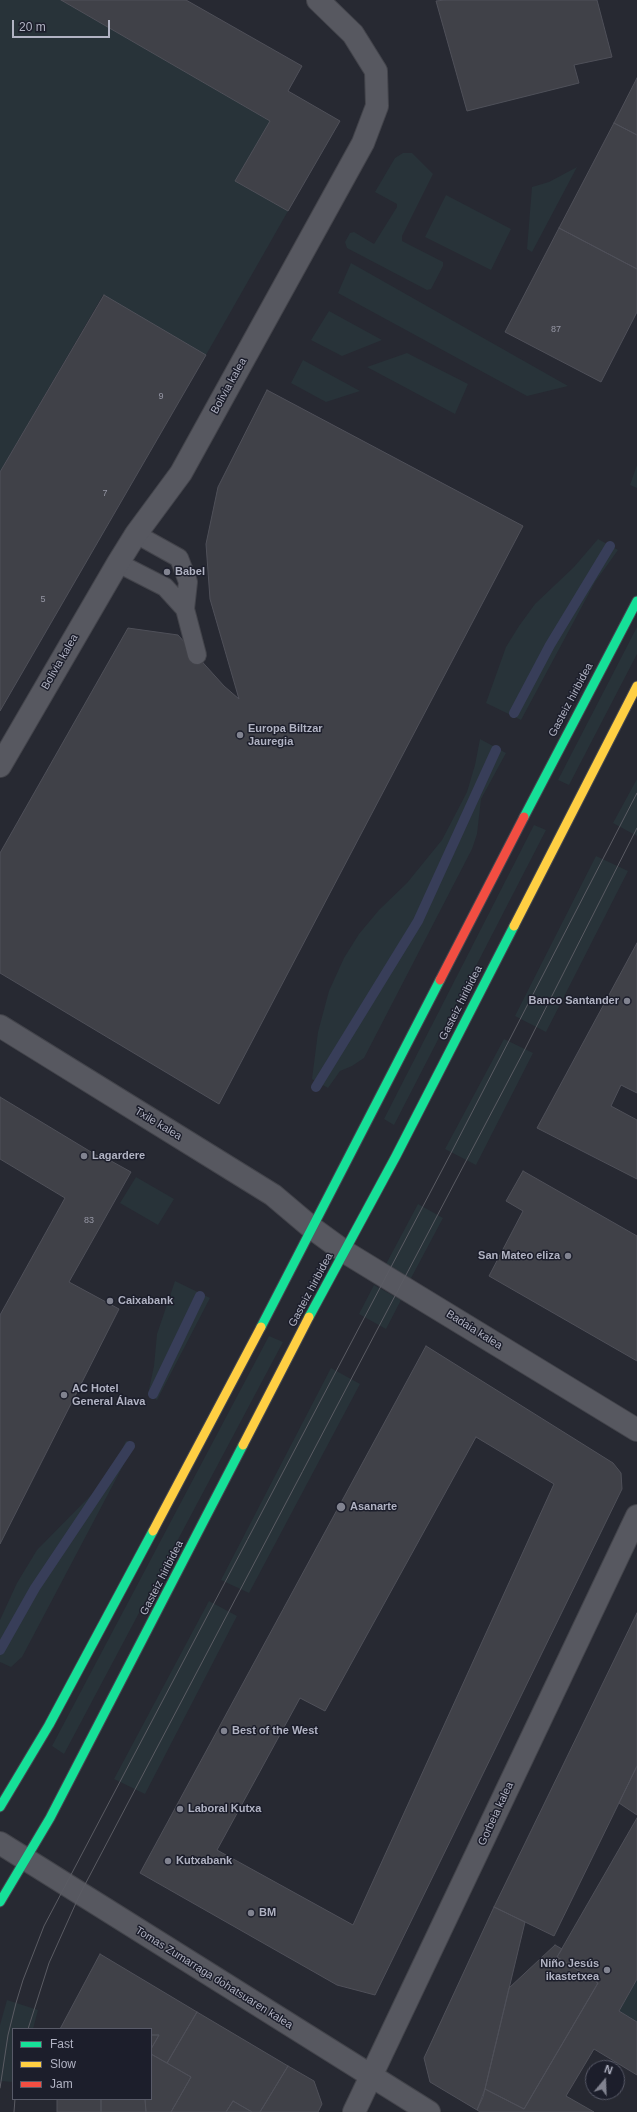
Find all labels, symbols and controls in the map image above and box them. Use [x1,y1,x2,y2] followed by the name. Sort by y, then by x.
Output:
[14,12,112,38] scale bar
[19,20,46,34] text: 20 m
[551,325,561,335] house number: 87
[208,356,250,416] street label: Bolivia kalea
[158,392,164,402] house number: 9
[102,489,108,499] house number: 7
[175,565,205,579] place label: Babel
[162,567,172,577] marker: Babel
[40,595,46,605] house number: 5
[39,632,81,692] street label: Bolivia kalea
[546,661,596,739] street label: Gasteiz hiribidea
[248,722,323,748] place label: Europa Biltzar Jauregia
[235,730,245,740] marker: Europa Biltzar Jauregia
[437,964,485,1042] street label: Gasteiz hiribidea
[529,994,619,1008] place label: Banco Santander
[622,996,632,1006] marker: Banco Santander
[132,1105,184,1143] street label: Txile kalea
[92,1149,145,1163] place label: Lagardere
[79,1151,89,1161] marker: Lagardere
[84,1216,94,1226] house number: 83
[478,1249,560,1263] place label: San Mateo eliza
[286,1251,336,1329] street label: Gasteiz hiribidea
[563,1251,573,1261] marker: San Mateo eliza
[118,1294,173,1308] place label: Caixabank
[105,1296,115,1306] marker: Caixabank
[444,1308,504,1352] street label: Badaia kalea
[72,1382,145,1408] place label: AC Hotel General Álava
[59,1390,69,1400] marker: AC Hotel General Álava
[350,1500,397,1514] place label: Asanarte
[335,1501,347,1513] marker: Asanarte
[138,1539,186,1617] street label: Gasteiz hiribidea
[232,1724,318,1738] place label: Best of the West
[219,1726,229,1736] marker: Best of the West
[476,1780,516,1848] street label: Gorbeia kalea
[188,1802,261,1816] place label: Laboral Kutxa
[175,1804,185,1814] marker: Laboral Kutxa
[176,1854,232,1868] place label: Kutxabank
[163,1856,173,1866] marker: Kutxabank
[259,1906,276,1920] place label: BM
[246,1908,256,1918] marker: BM
[133,1924,295,2032] street label: Tomas Zumarraga dohatsuaren kalea
[540,1957,599,1983] place label: Niño Jesús ikastetxea
[602,1965,612,1975] marker: Niño Jesús ikastetxea
[12,2028,152,2100] legend
[50,2037,73,2051] text: Fast
[50,2057,76,2071] text: Slow
[585,2060,625,2100] north arrow
[603,2063,614,2077] text: N
[50,2077,73,2091] text: Jam

